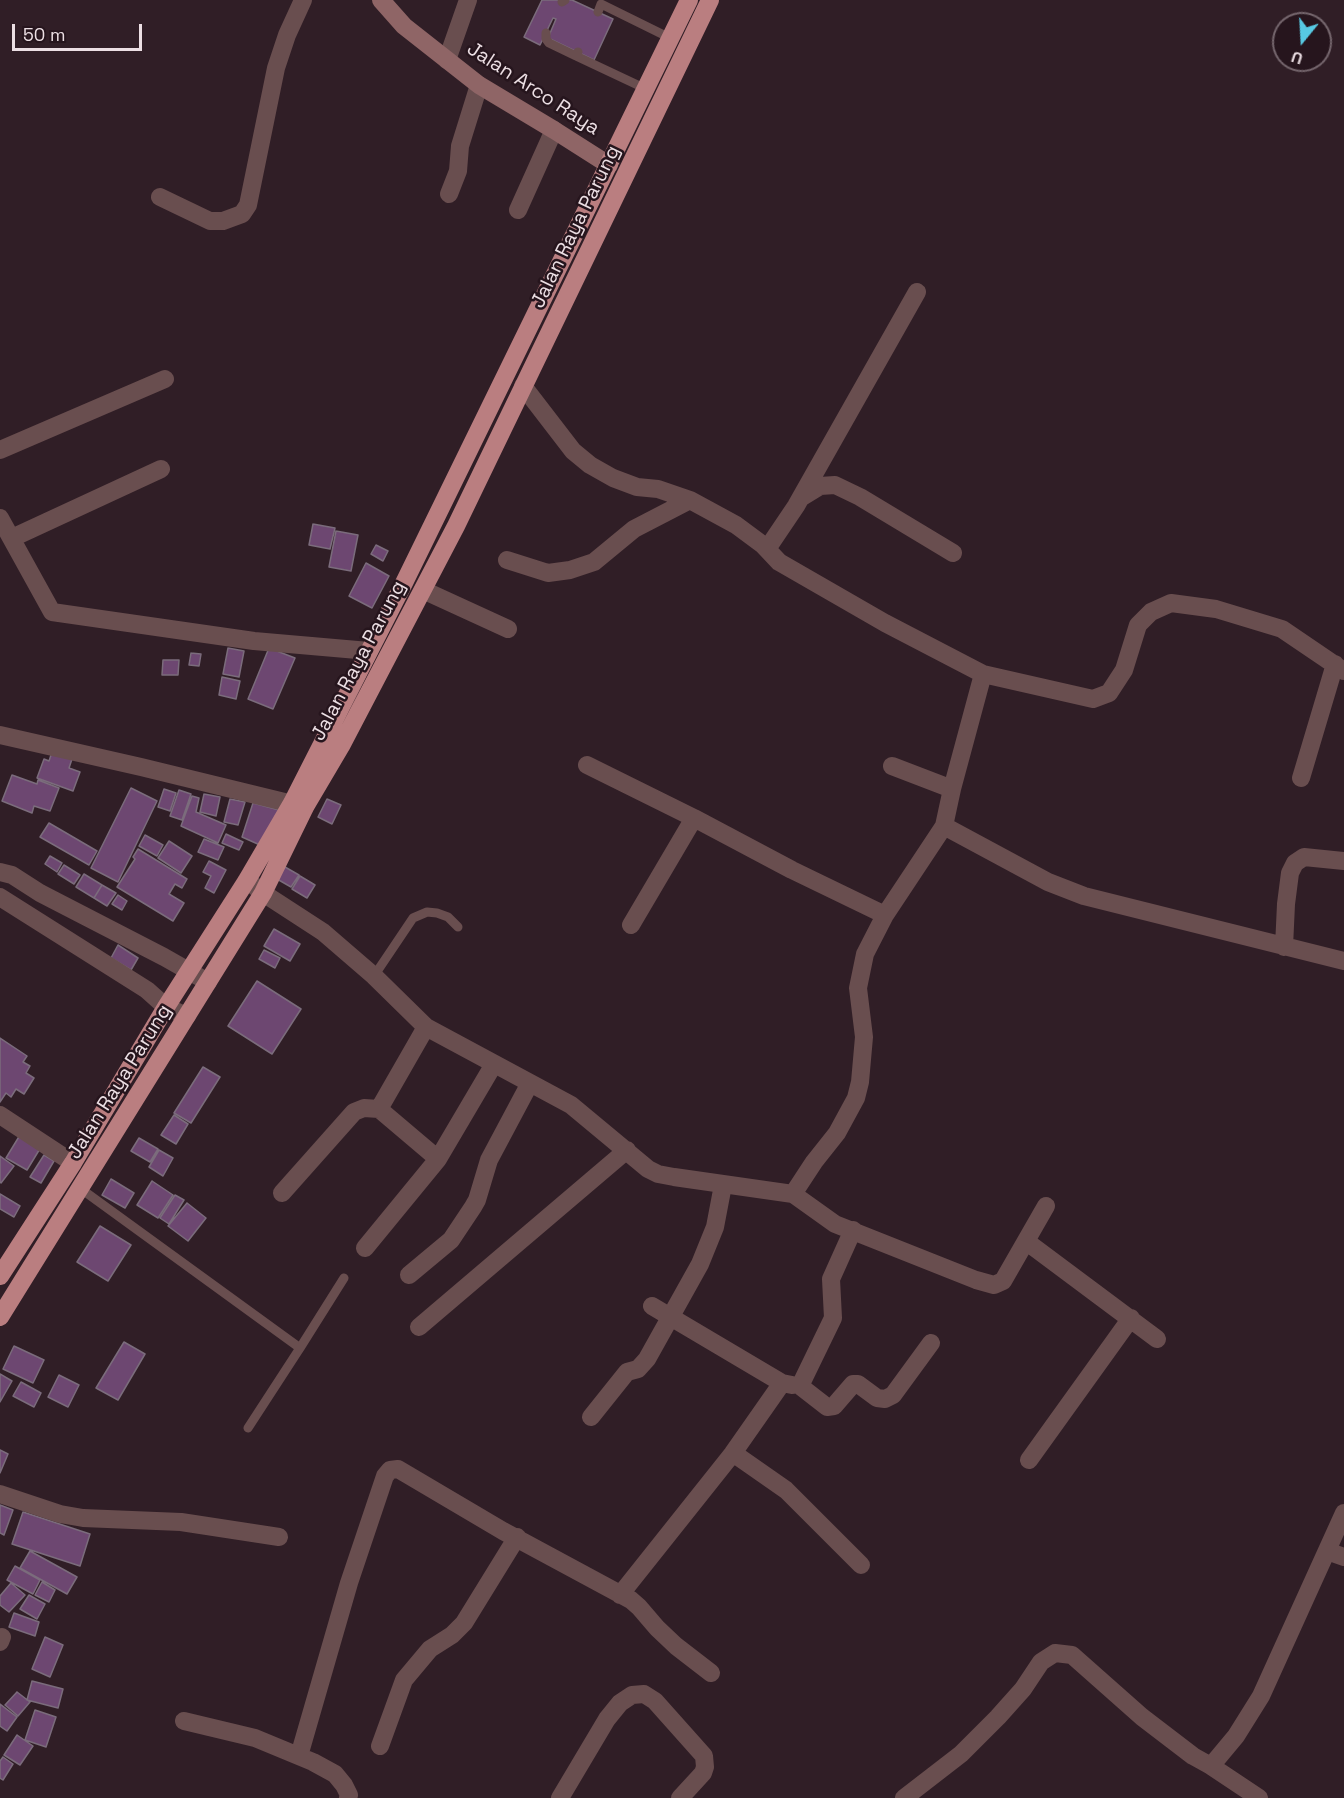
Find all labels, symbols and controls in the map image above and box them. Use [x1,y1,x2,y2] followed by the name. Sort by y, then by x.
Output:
[15,12,146,50] scale bar
[1272,12,1332,72] north arrow
[23,23,65,46] text: 50 m
[462,37,604,141] street label: Jalan Arco Raya
[1289,46,1305,69] text: U
[526,142,626,312] street label: Jalan Raya Parung
[307,577,411,745] street label: Jalan Raya Parung
[63,1000,177,1164] street label: Jalan Raya Parung

